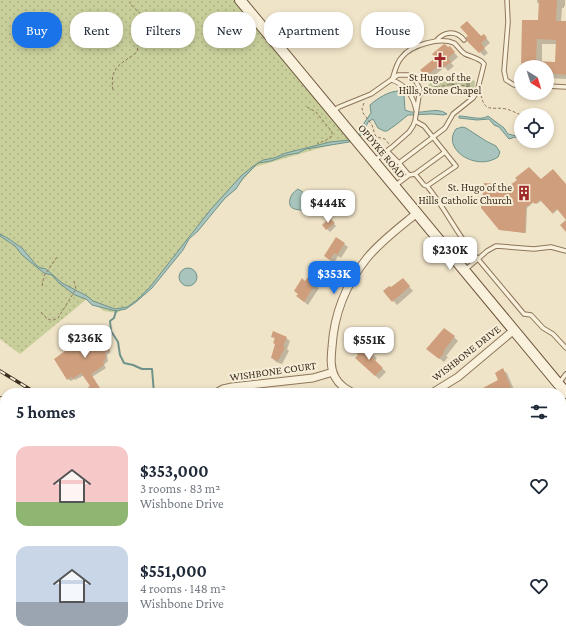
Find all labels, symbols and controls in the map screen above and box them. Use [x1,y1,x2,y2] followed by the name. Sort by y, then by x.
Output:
[12,12,62,48] chip: Buy
[70,12,123,48] chip: Rent
[131,12,195,48] chip: Filters
[203,12,256,48] chip: New
[264,12,353,48] chip: Apartment
[361,12,424,48] chip: House
[431,51,449,69] church icon: St Hugo of the Hills, Stone Chapel
[514,60,554,100] north arrow
[514,60,554,148] map controls
[399,71,481,97] place label: St Hugo of the Hills, Stone Chapel
[514,108,554,148] button: locate
[356,122,408,180] street label: OPDYKE ROAD
[418,181,512,206] place label: St. Hugo of the Hills Catholic Church
[515,184,533,202] building icon: St. Hugo of the Hills Catholic Church
[300,190,356,224] pin: $444K
[310,195,346,210] text: $444K
[422,237,478,271] pin: $230K
[432,242,468,257] text: $230K
[306,261,362,295] pin: $353K
[317,266,351,281] text: $353K
[429,323,503,383] street label: WISHBONE DRIVE
[57,325,113,359] pin: $236K
[341,327,397,361] pin: $551K
[68,330,102,345] text: $236K
[353,332,385,347] text: $551K
[229,359,317,383] street label: WISHBONE COURT
[528,401,550,423] icon: filters
[16,403,75,422] text: 5 homes
[48,462,96,510] icon: home
[140,462,209,481] text: $353,000
[528,475,550,497] icon: heart
[140,481,220,496] text: 3 rooms · 83 m²
[140,496,224,511] text: Wishbone Drive
[48,562,96,610] icon: home
[140,562,207,581] text: $551,000
[528,575,550,597] icon: heart
[140,581,226,596] text: 4 rooms · 148 m²
[140,596,224,611] text: Wishbone Drive

